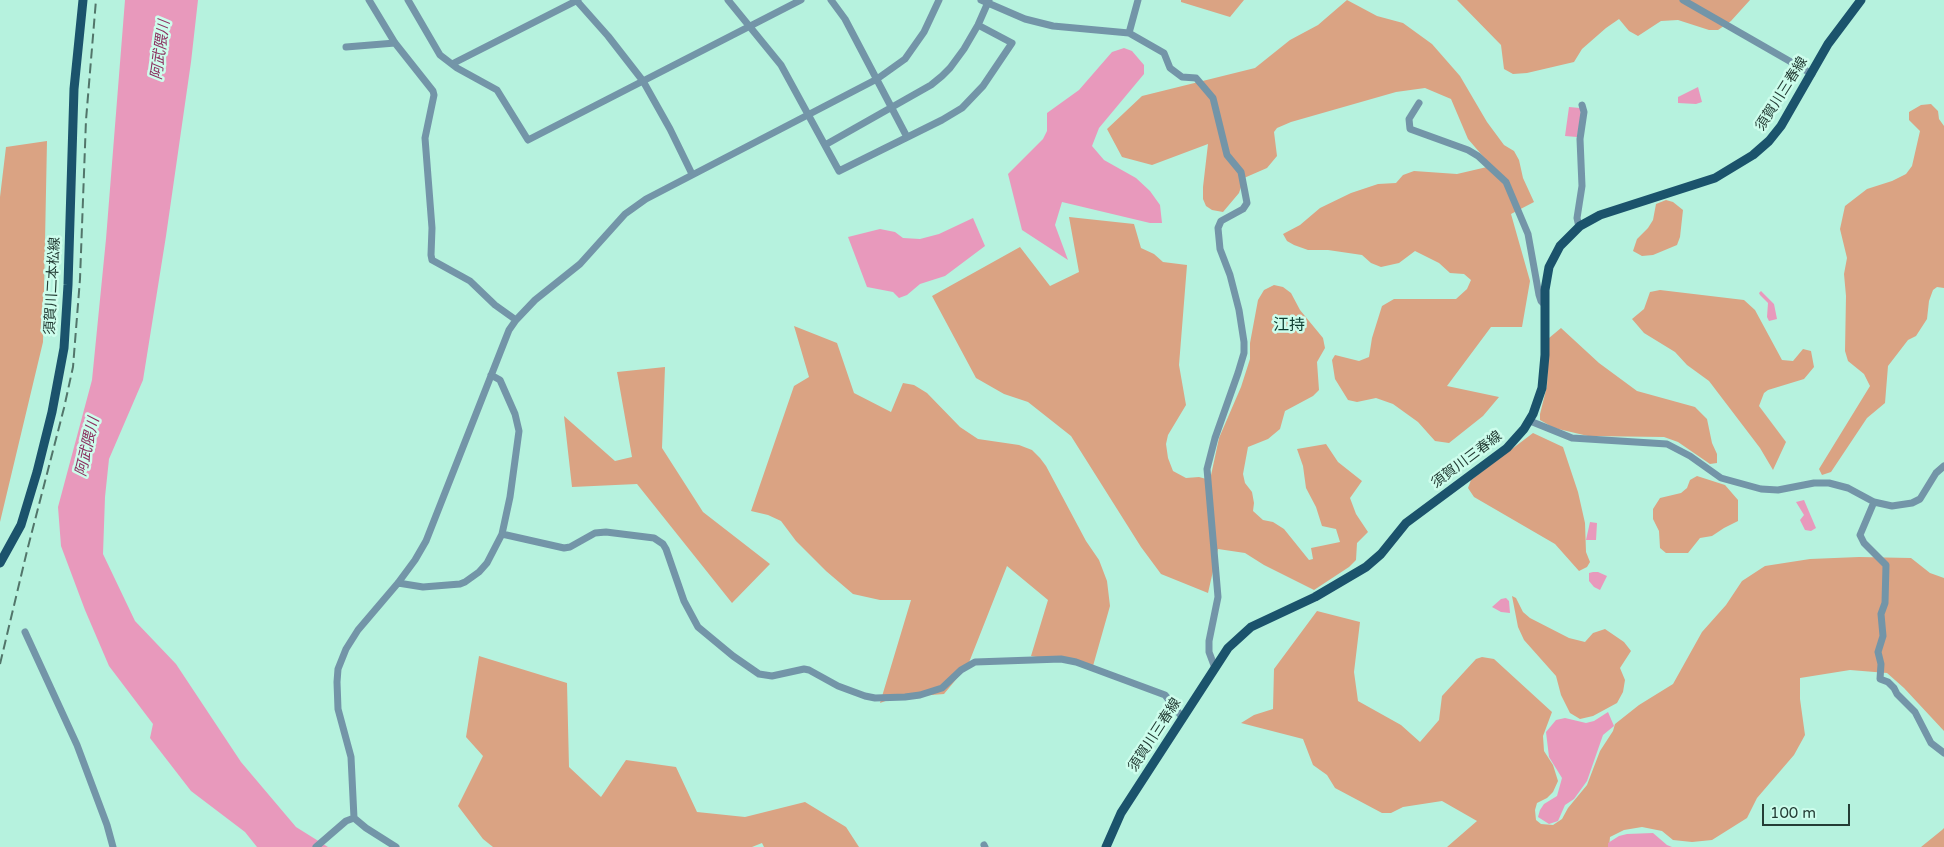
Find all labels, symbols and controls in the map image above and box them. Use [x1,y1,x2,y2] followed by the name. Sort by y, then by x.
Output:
[148,19,174,81] water label: 阿武隈川
[1753,54,1811,134] street label: 須賀川三春線
[42,237,64,335] street label: 須賀川二本松線
[1273,316,1305,336] district label: 江持
[72,416,104,478] water label: 阿武隈川
[1428,428,1506,492] street label: 須賀川三春線
[1125,695,1185,775] street label: 須賀川三春線
[1764,794,1852,826] scale bar
[1770,804,1816,822] text: 100 m

